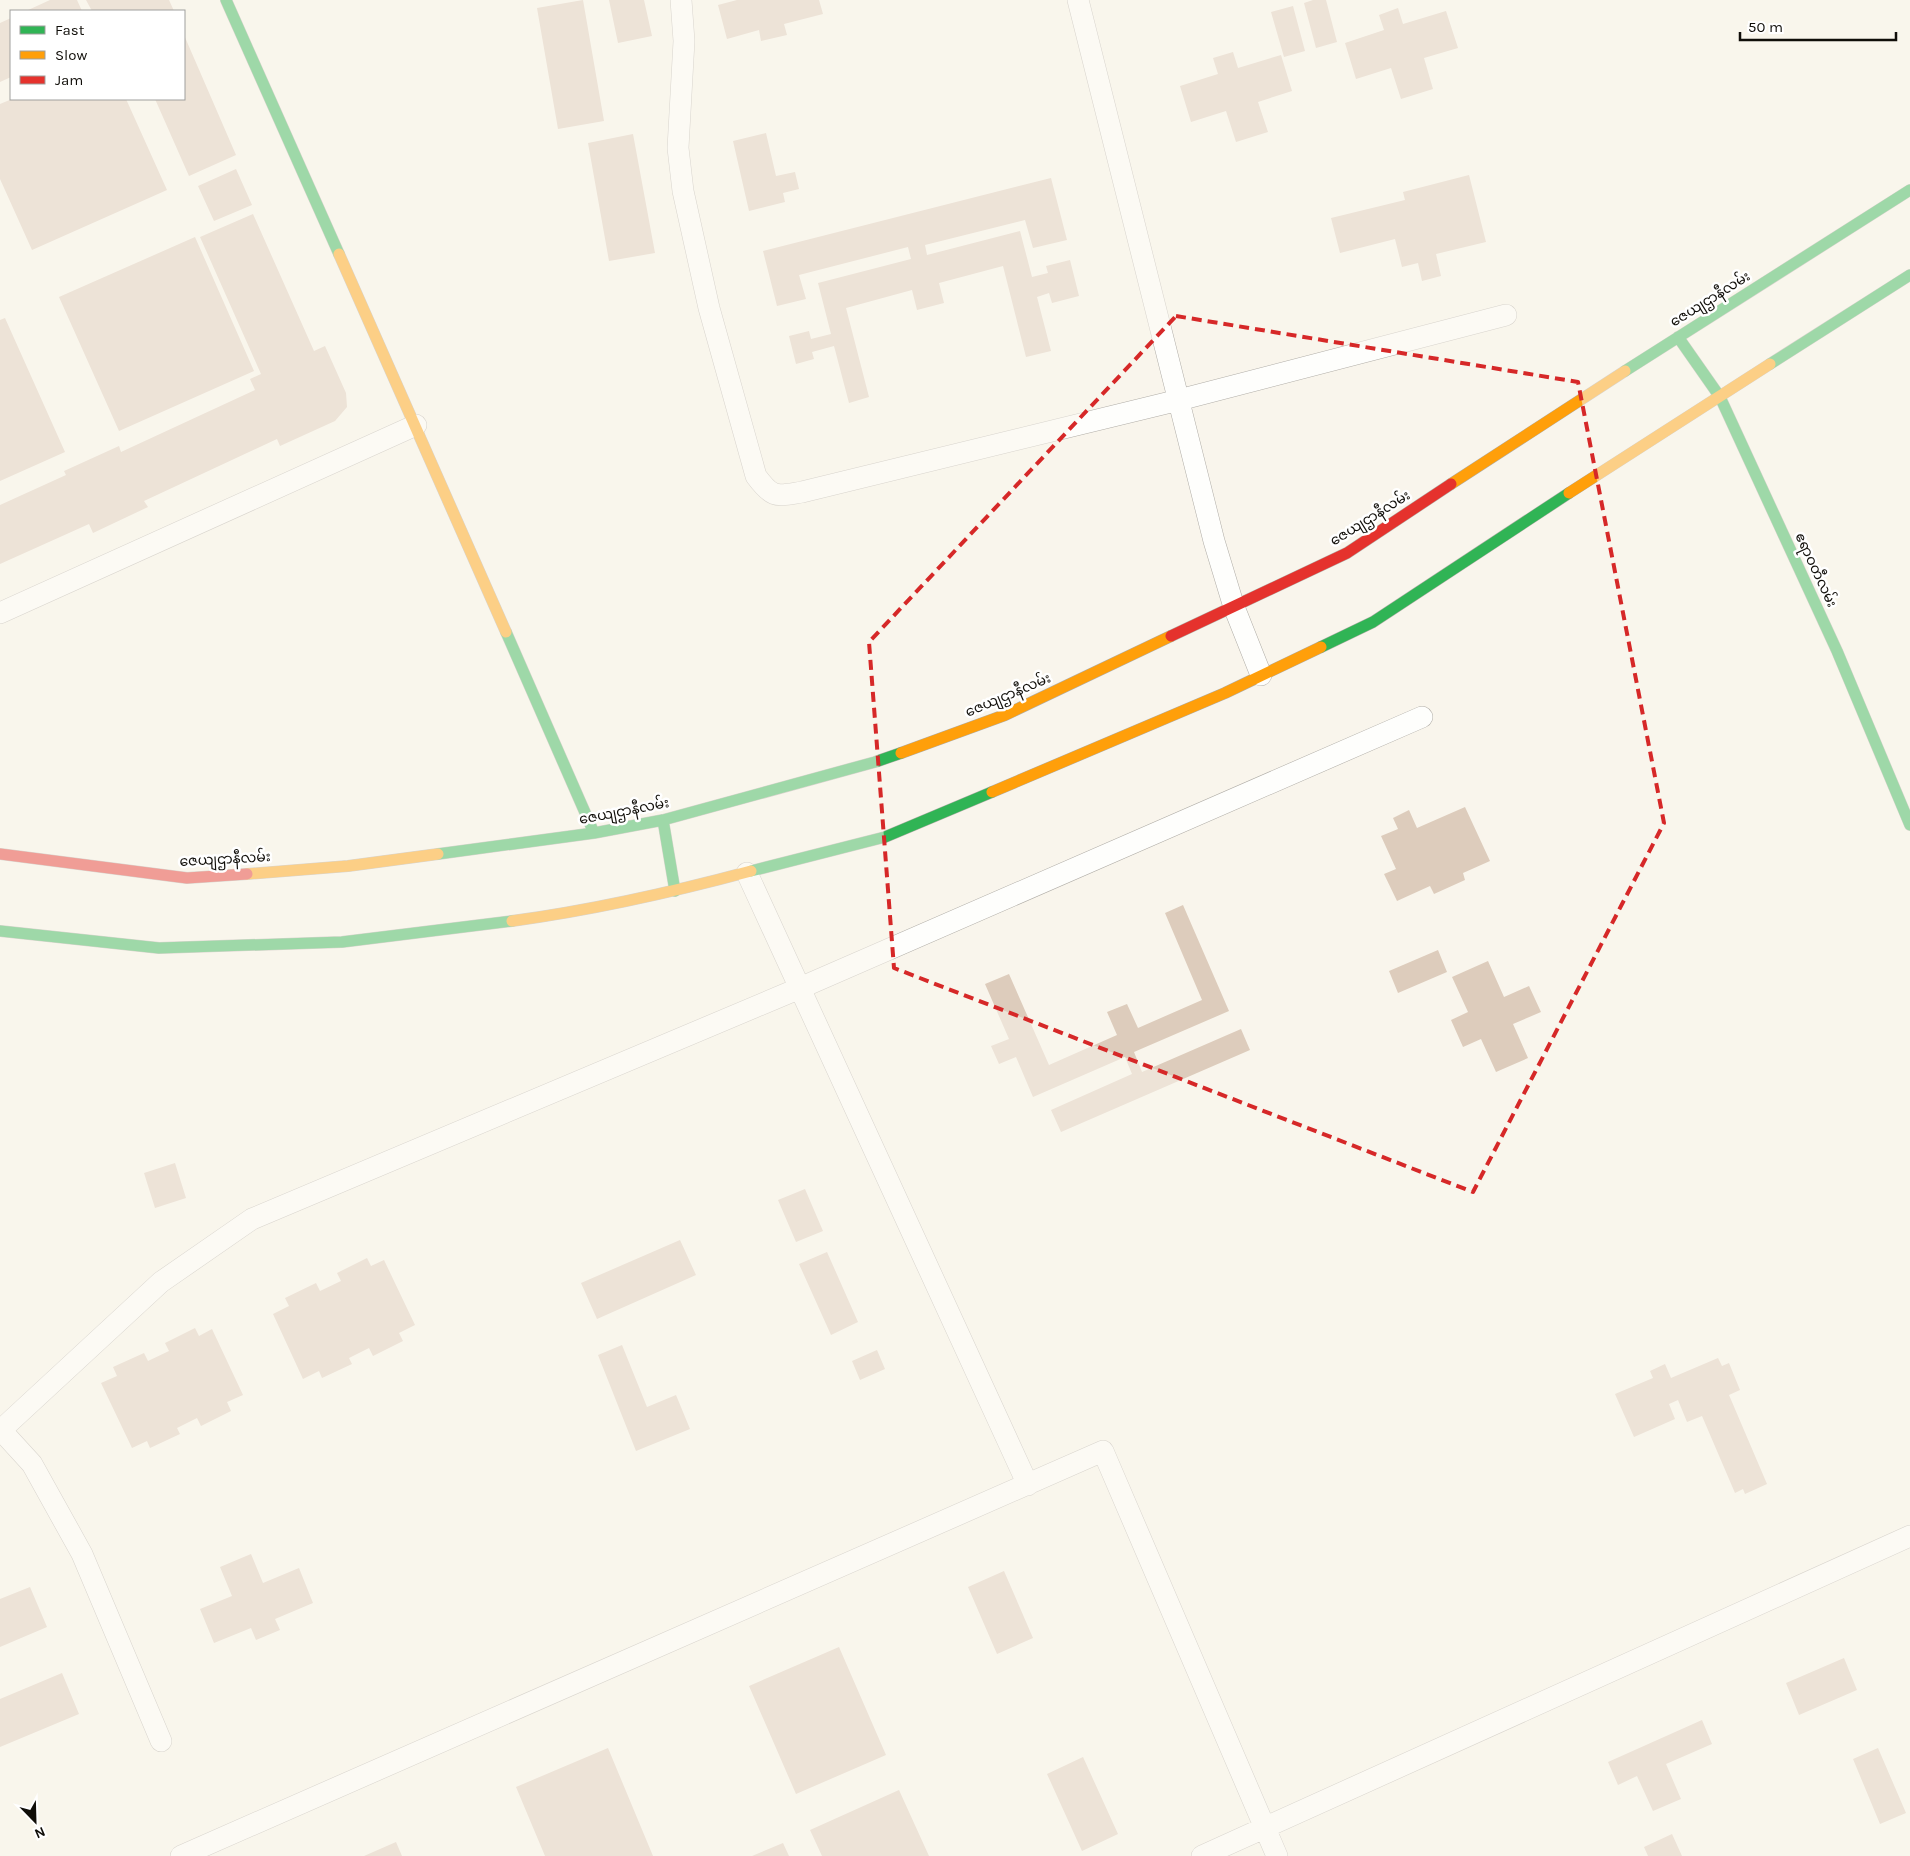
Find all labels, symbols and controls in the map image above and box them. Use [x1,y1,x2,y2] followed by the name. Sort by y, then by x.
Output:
[10,10,185,100] legend
[1740,10,1896,42] scale bar
[1748,18,1783,36] text: 50 m
[55,21,85,39] text: Fast
[55,46,87,64] text: Slow
[55,71,83,89] text: Jam
[1666,266,1755,333] street label: ဇေယျဌာနီလမ်း
[1326,485,1415,552] street label: ဇေယျဌာနီလမ်း
[1789,529,1842,611] street label: ဧရာဝတီလမ်း
[962,668,1054,723] street label: ဇေယျဌာနီလမ်း
[577,792,671,831] street label: ဇေယျဌာနီလမ်း
[179,846,271,873] street label: ဇေယျဌာနီလမ်း
[10,1796,60,1846] north arrow
[32,1823,48,1842] text: N

